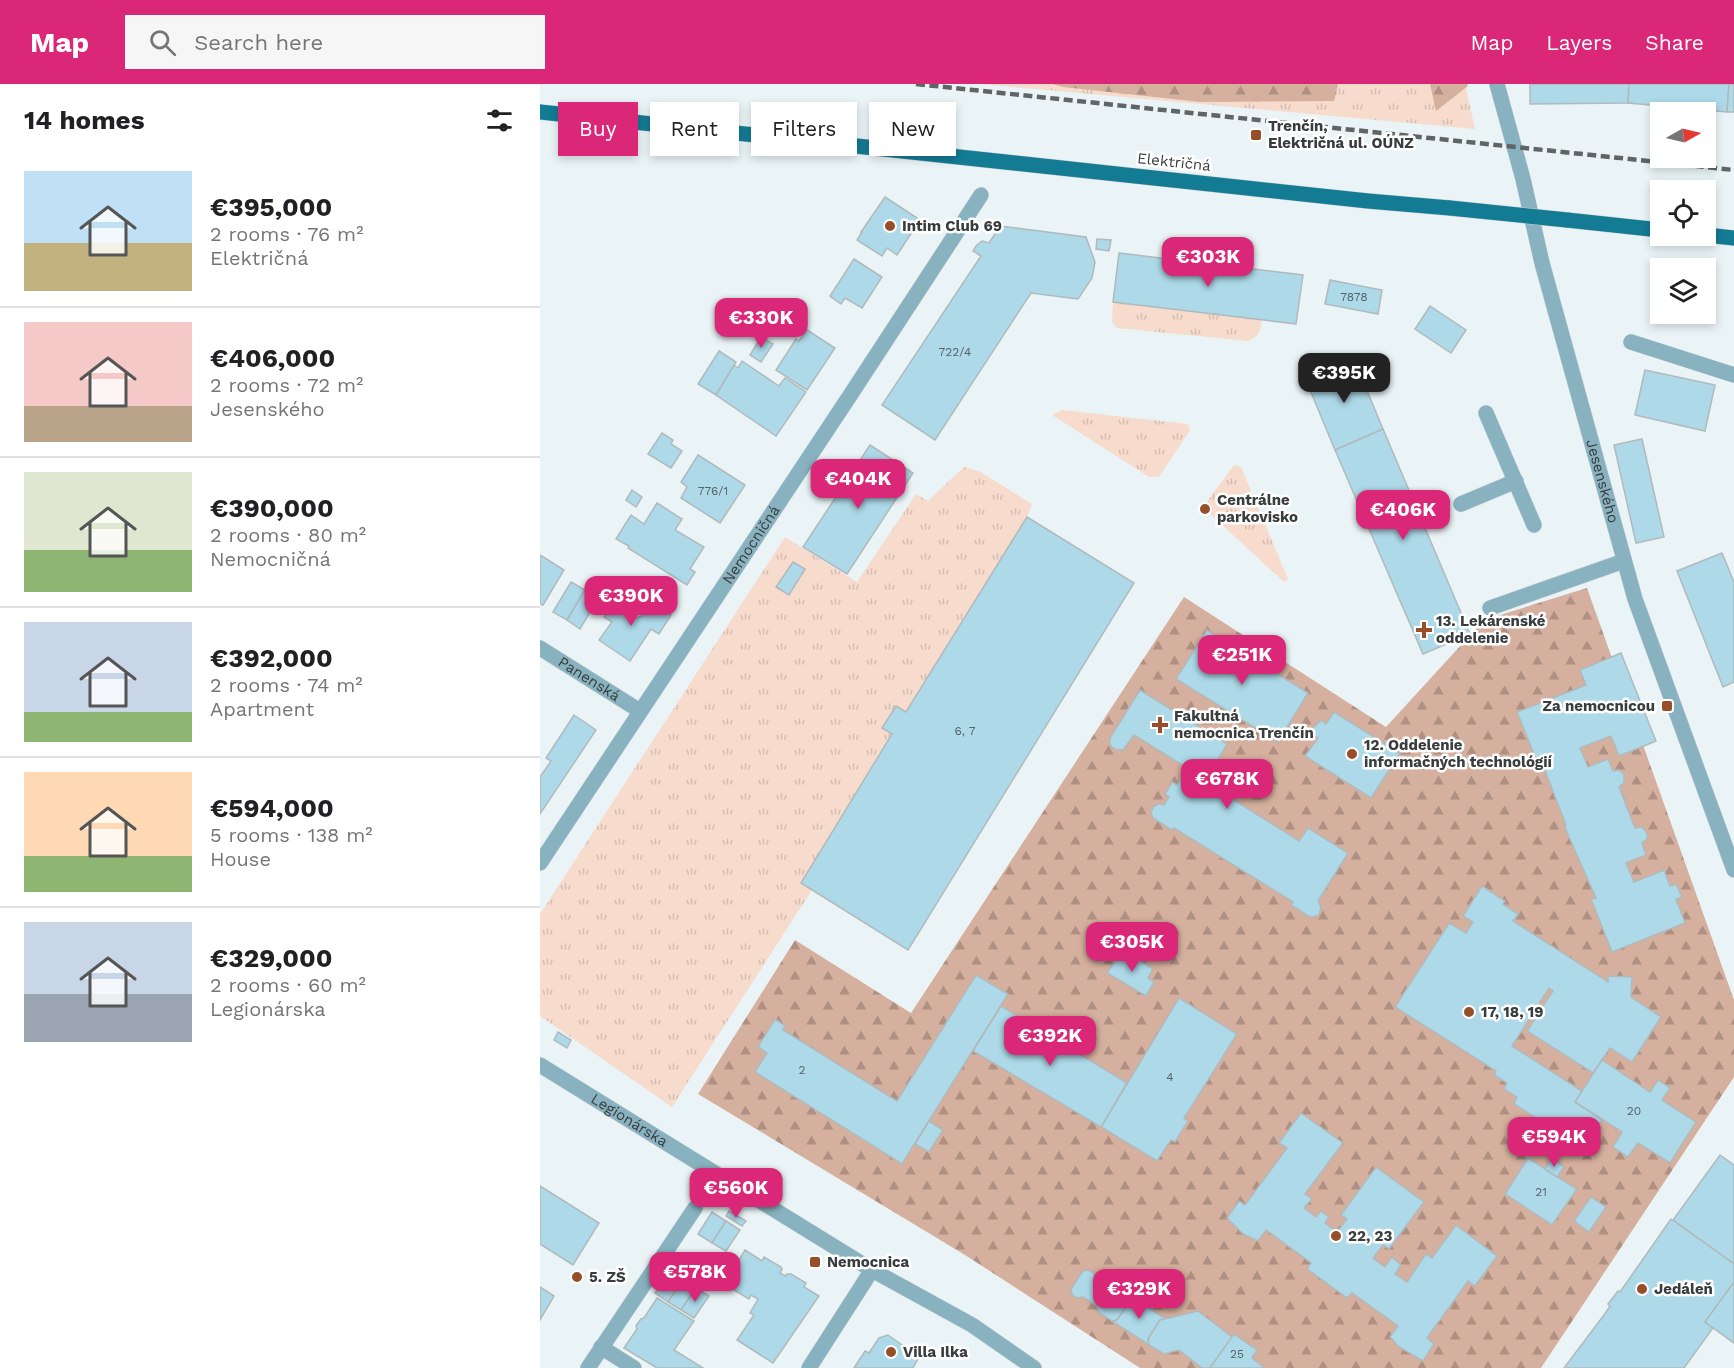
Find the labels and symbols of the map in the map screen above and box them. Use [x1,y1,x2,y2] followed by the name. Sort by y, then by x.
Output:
[1650,102,1716,168] north arrow
[1268,117,1414,152] place label: Trenčín, Električná ul. OÚNZ
[1249,128,1263,142] marker: Trenčín, Električná ul. OÚNZ
[1136,149,1212,175] street label: Električná
[902,217,1002,235] place label: Intim Club 69
[883,219,897,233] marker: Intim Club 69
[1166,237,1250,288] pin: €303K
[1340,290,1368,304] house number: 7878
[719,298,803,349] pin: €330K
[939,345,971,359] house number: 722/4
[1302,353,1386,404] pin: €395K
[1582,437,1623,525] street label: Jesenského
[816,459,900,510] pin: €404K
[698,484,728,498] house number: 776/1
[1361,490,1445,541] pin: €406K
[1217,491,1298,526] place label: Centrálne parkovisko
[719,501,784,587] street label: Nemocničná
[1198,502,1212,516] marker: Centrálne parkovisko
[589,576,673,627] pin: €390K
[1436,612,1546,647] place label: 13. Lekárenské oddelenie
[1417,623,1431,637] marker: 13. Lekárenské oddelenie
[1200,635,1284,686] pin: €251K
[555,653,624,705] street label: Panenská
[1543,697,1655,715] place label: Za nemocnicou
[1660,699,1674,713] marker: Za nemocnicou
[1174,707,1314,742] place label: Fakultná nemocnica Trenčín
[1151,716,1169,734] marker: Fakultná nemocnica Trenčín
[955,724,976,738] house number: 6, 7
[1364,736,1553,771] place label: 12. Oddelenie informačných technológií
[1345,747,1359,761] marker: 12. Oddelenie informačných technológií
[1185,759,1269,810] pin: €678K
[1090,922,1174,973] pin: €305K
[1481,1003,1543,1021] place label: 17, 18, 19
[1462,1005,1476,1019] marker: 17, 18, 19
[1008,1016,1092,1067] pin: €392K
[799,1063,806,1077] house number: 2
[1166,1070,1174,1084] house number: 4
[588,1090,671,1151] street label: Legionárska
[1627,1104,1641,1118] house number: 20
[1512,1117,1596,1168] pin: €594K
[694,1168,778,1219] pin: €560K
[1535,1185,1547,1199] house number: 21
[1348,1227,1392,1245] place label: 22, 23
[1329,1229,1343,1243] marker: 22, 23
[653,1252,737,1303] pin: €578K
[827,1253,910,1271] place label: Nemocnica
[808,1255,822,1269] marker: Nemocnica
[589,1268,626,1286] place label: 5. ZŠ
[1097,1269,1181,1320] pin: €329K
[570,1270,584,1284] marker: 5. ZŠ
[1654,1280,1713,1298] place label: Jedáleň
[1635,1282,1649,1296] marker: Jedáleň
[903,1343,968,1361] place label: Villa Ilka
[884,1345,898,1359] marker: Villa Ilka
[1230,1347,1244,1361] house number: 25

